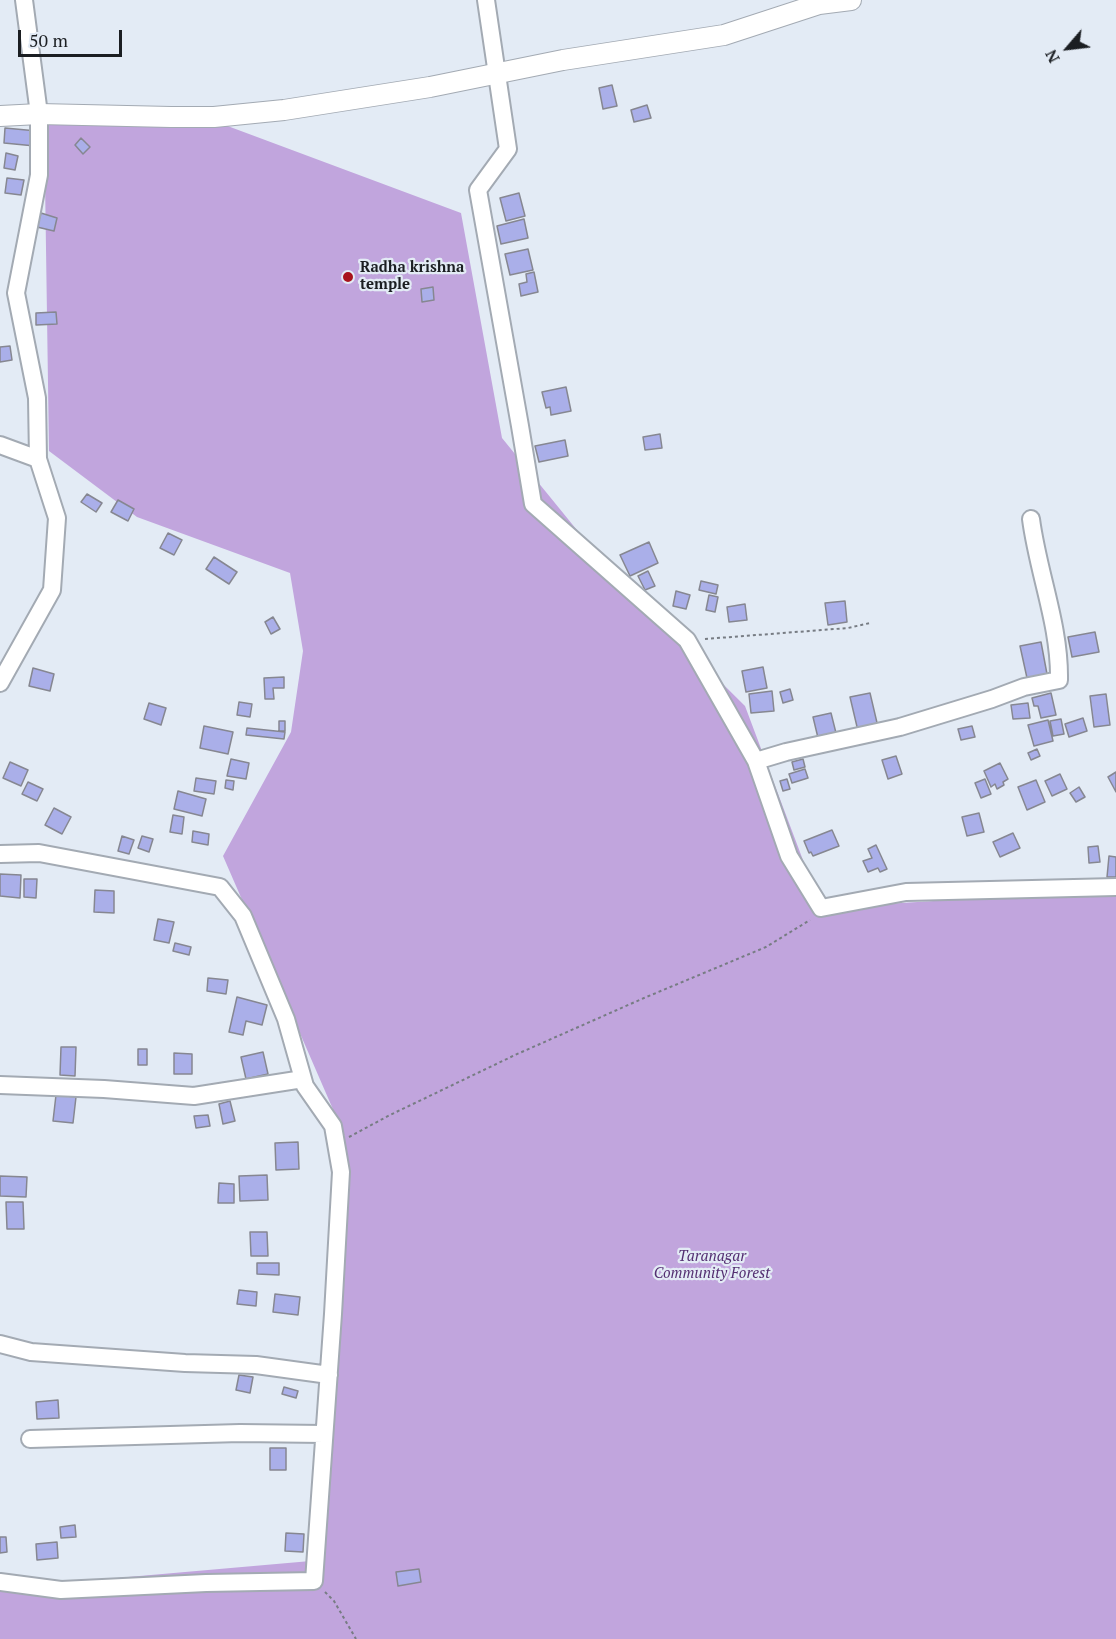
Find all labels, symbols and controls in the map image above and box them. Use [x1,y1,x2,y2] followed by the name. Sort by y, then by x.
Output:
[21,18,124,56] scale bar
[1038,18,1098,78] north arrow
[29,28,68,52] text: 50 m
[1040,46,1065,67] text: N
[360,259,464,294] place label: Radha krishna temple
[341,270,355,284] marker: Radha krishna temple
[654,1248,770,1283] park label: Taranagar Community Forest

